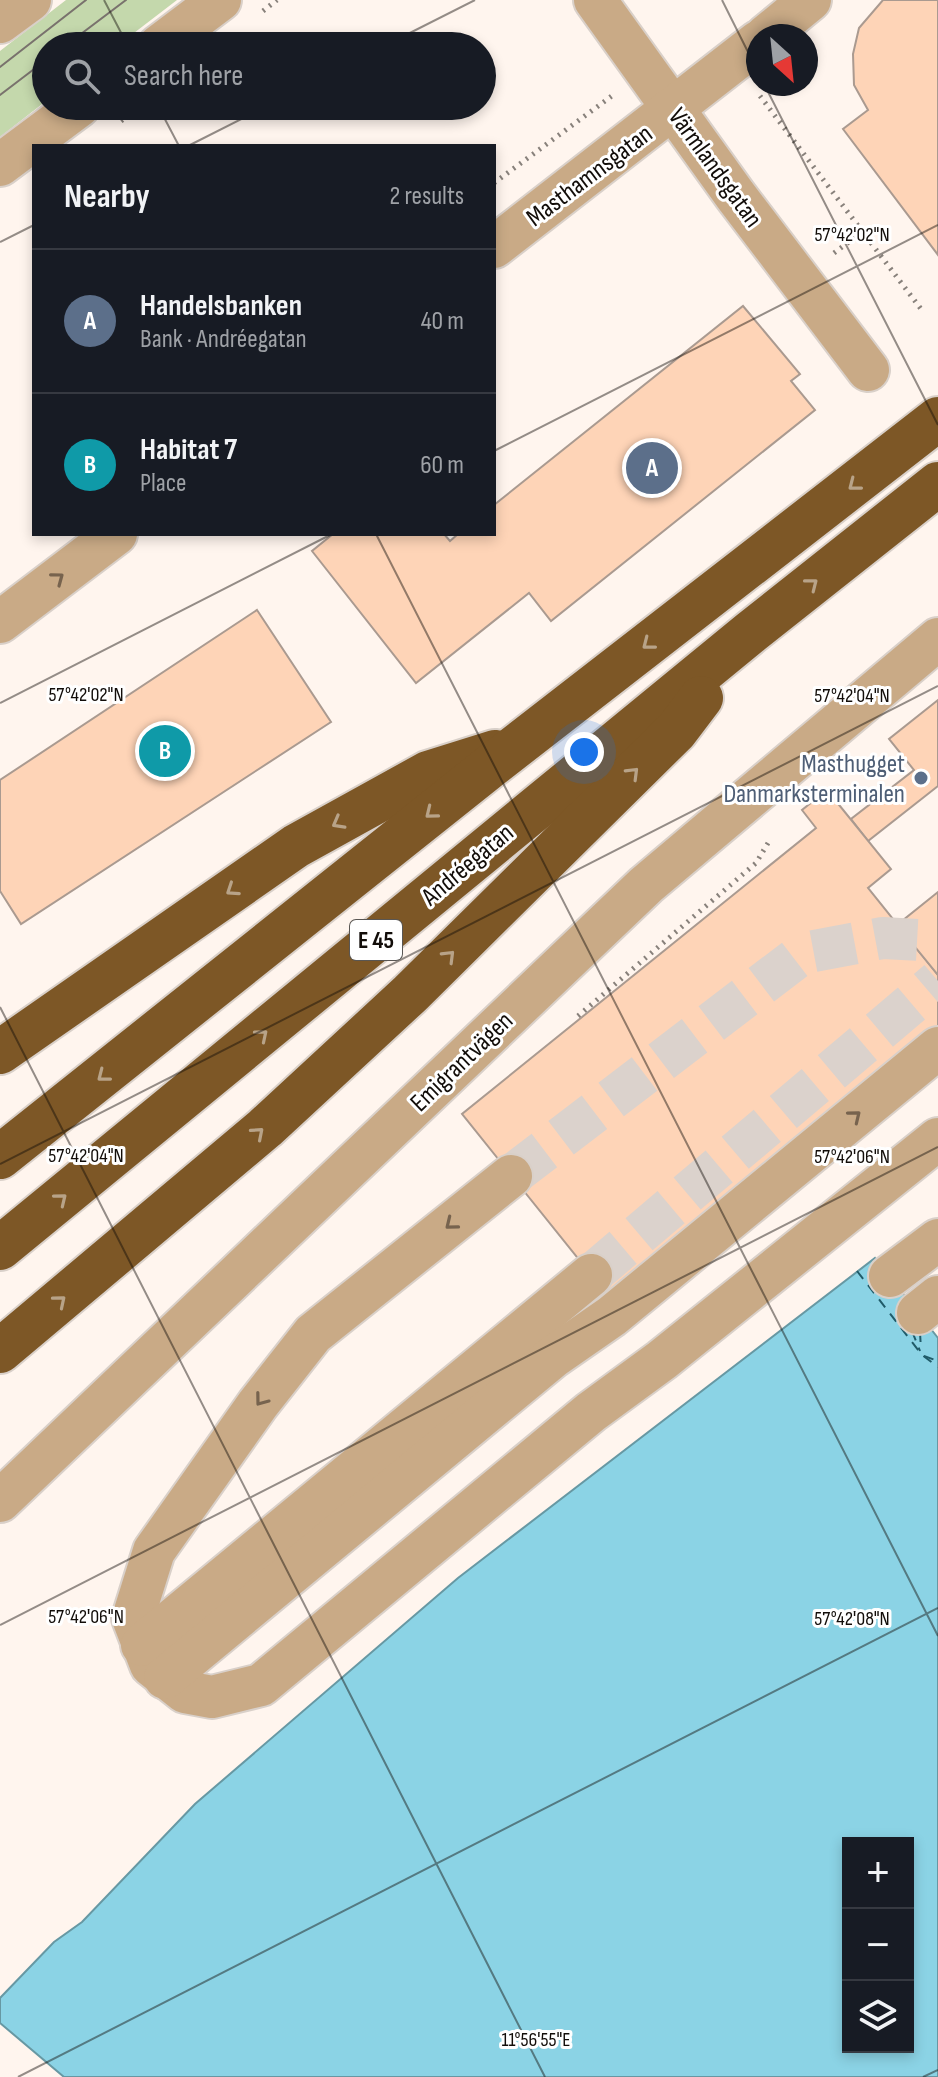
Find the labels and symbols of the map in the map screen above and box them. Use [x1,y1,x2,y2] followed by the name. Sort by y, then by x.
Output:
[746,24,818,96] north arrow
[661,102,768,234] street label: Värmlandsgatan
[521,119,659,234] street label: Masthamnsgatan
[814,223,890,247] text: 57°42'02"N
[626,438,678,498] pin: A
[848,475,863,489] one-way arrow
[49,573,64,587] one-way arrow
[803,579,818,593] one-way arrow
[642,635,657,649] one-way arrow
[48,683,124,707] text: 57°42'02"N
[814,684,890,708] text: 57°42'04"N
[139,721,191,781] pin: B
[564,732,604,772] your location
[723,749,905,810] place label: Masthugget Danmarksterminalen
[624,768,638,782] one-way arrow
[912,769,930,787] marker: Masthugget Danmarksterminalen
[425,804,440,818] one-way arrow
[332,813,347,829] one-way arrow
[415,818,520,913] street label: Andréegatan
[226,880,240,895] one-way arrow
[350,920,402,960] road number: E 45
[439,951,454,965] one-way arrow
[404,1006,520,1119] street label: Emigrantvägen
[253,1030,268,1045] one-way arrow
[98,1066,112,1081] one-way arrow
[846,1111,860,1126] one-way arrow
[249,1128,264,1143] one-way arrow
[48,1144,124,1168] text: 57°42'04"N
[814,1145,890,1169] text: 57°42'06"N
[52,1194,66,1209] one-way arrow
[445,1215,460,1229] one-way arrow
[51,1296,65,1311] one-way arrow
[257,1391,271,1406] one-way arrow
[48,1605,124,1629] text: 57°42'06"N
[814,1607,890,1631] text: 57°42'08"N
[501,2028,571,2052] text: 11°56'55"E

